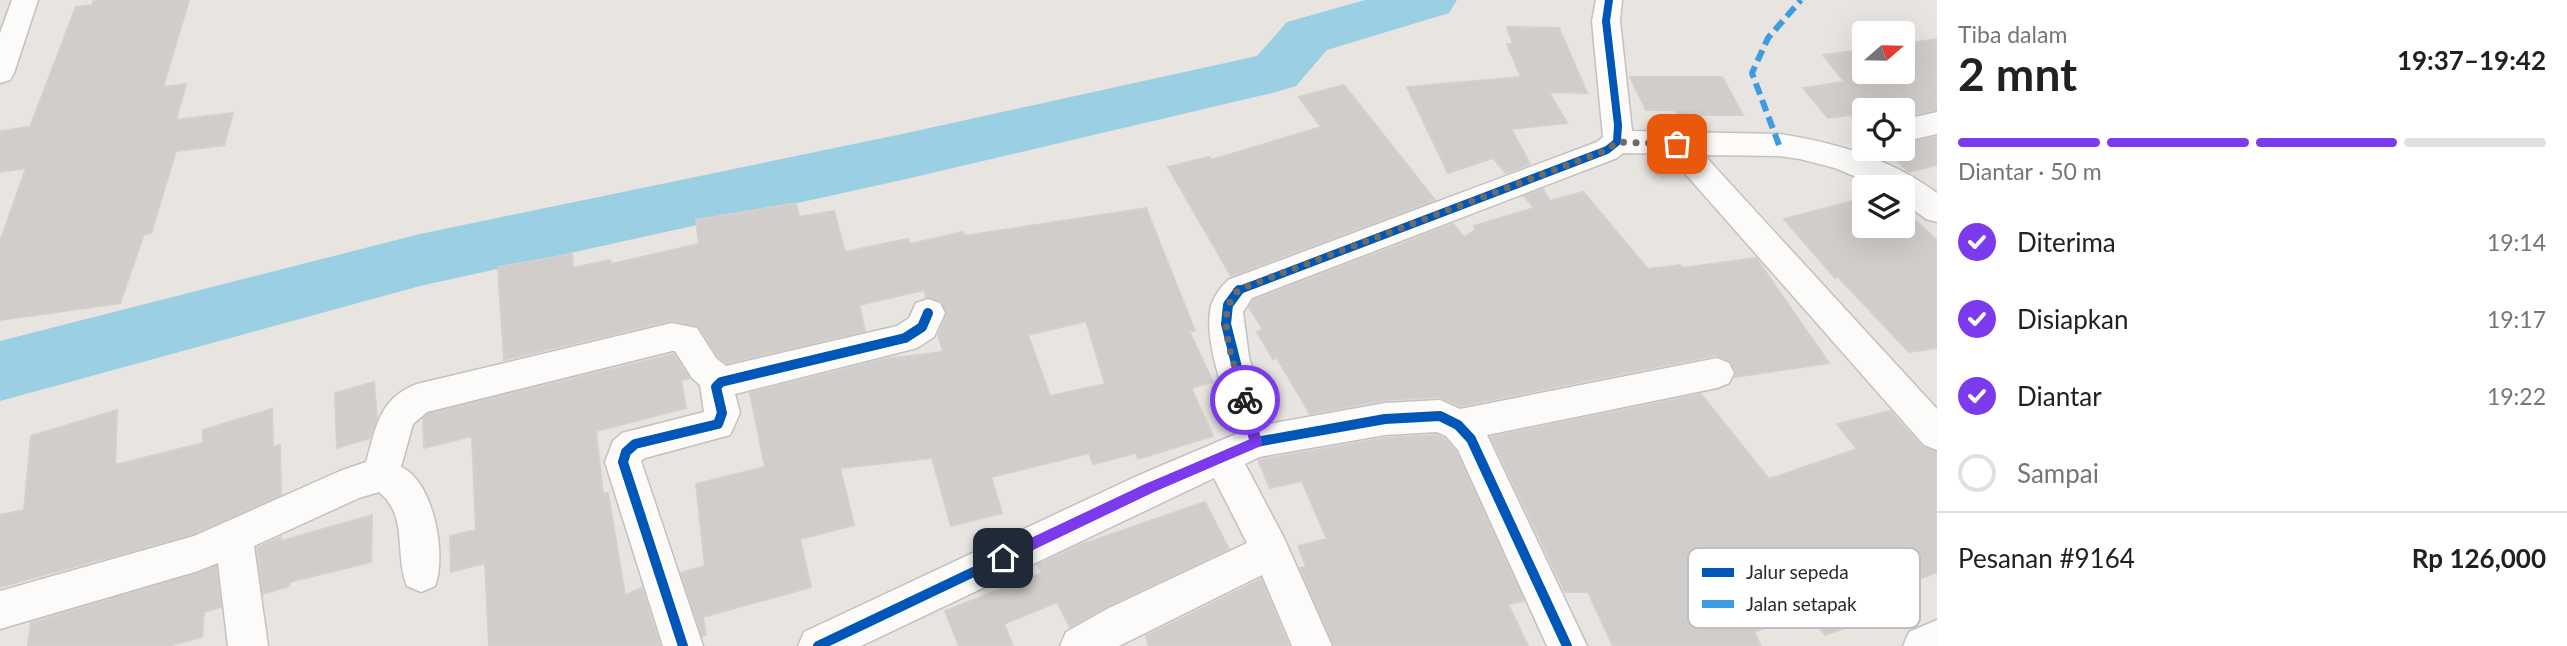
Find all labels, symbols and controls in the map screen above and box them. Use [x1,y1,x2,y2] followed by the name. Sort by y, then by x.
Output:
[1958,20,2067,48] text: Tiba dalam
[1852,21,1914,84] north arrow
[1852,21,1915,238] map controls
[2397,44,2546,76] text: 19:37–19:42
[1958,46,2077,101] text: 2 mnt
[1852,98,1915,161] button: locate
[1647,114,1707,174] pin
[1658,125,1696,163] icon: bag
[1958,157,2102,185] text: Diantar · 50 m
[1852,175,1915,238] button: layers
[1958,223,1996,261] icon: check
[2017,226,2116,258] text: Diterima
[2487,228,2546,256] text: 19:14
[1958,300,1996,338] icon: check
[2017,303,2128,335] text: Disiapkan
[2487,305,2546,333] text: 19:17
[1210,365,1280,435] courier
[1958,377,1996,415] icon: check
[2017,380,2102,412] text: Diantar
[1226,381,1264,419] icon: bike
[2487,382,2546,410] text: 19:22
[2017,457,2099,489] text: Sampai
[973,528,1033,588] pin
[984,539,1022,577] icon: home
[1958,542,2135,574] text: Pesanan #9164
[2412,542,2546,574] text: Rp 126,000
[1688,548,1920,628] legend
[1746,560,1849,583] text: Jalur sepeda
[1746,592,1857,615] text: Jalan setapak

